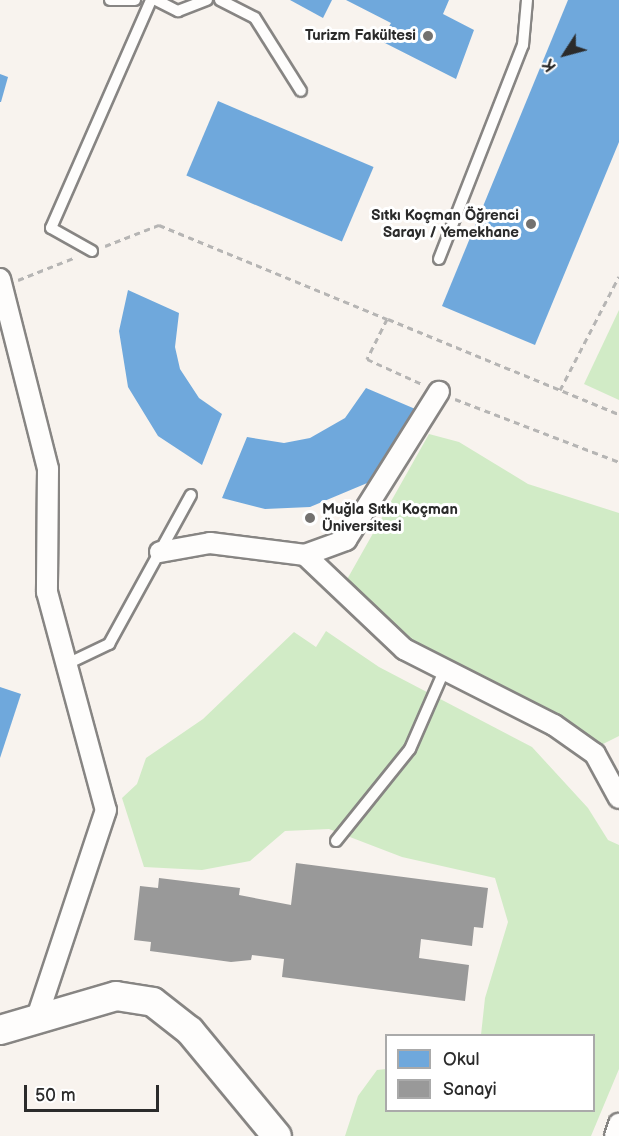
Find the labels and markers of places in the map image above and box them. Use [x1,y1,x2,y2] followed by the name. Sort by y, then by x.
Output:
[305,27,416,45] place label: Turizm Fakültesi
[421,29,435,43] marker: Turizm Fakültesi
[371,206,519,241] place label: Sıtkı Koçman Öğrenci Sarayı / Yemekhane
[524,217,538,231] marker: Sıtkı Koçman Öğrenci Sarayı / Yemekhane
[322,500,458,535] place label: Muğla Sıtkı Koçman Üniversitesi
[303,511,317,525] marker: Muğla Sıtkı Koçman Üniversitesi

